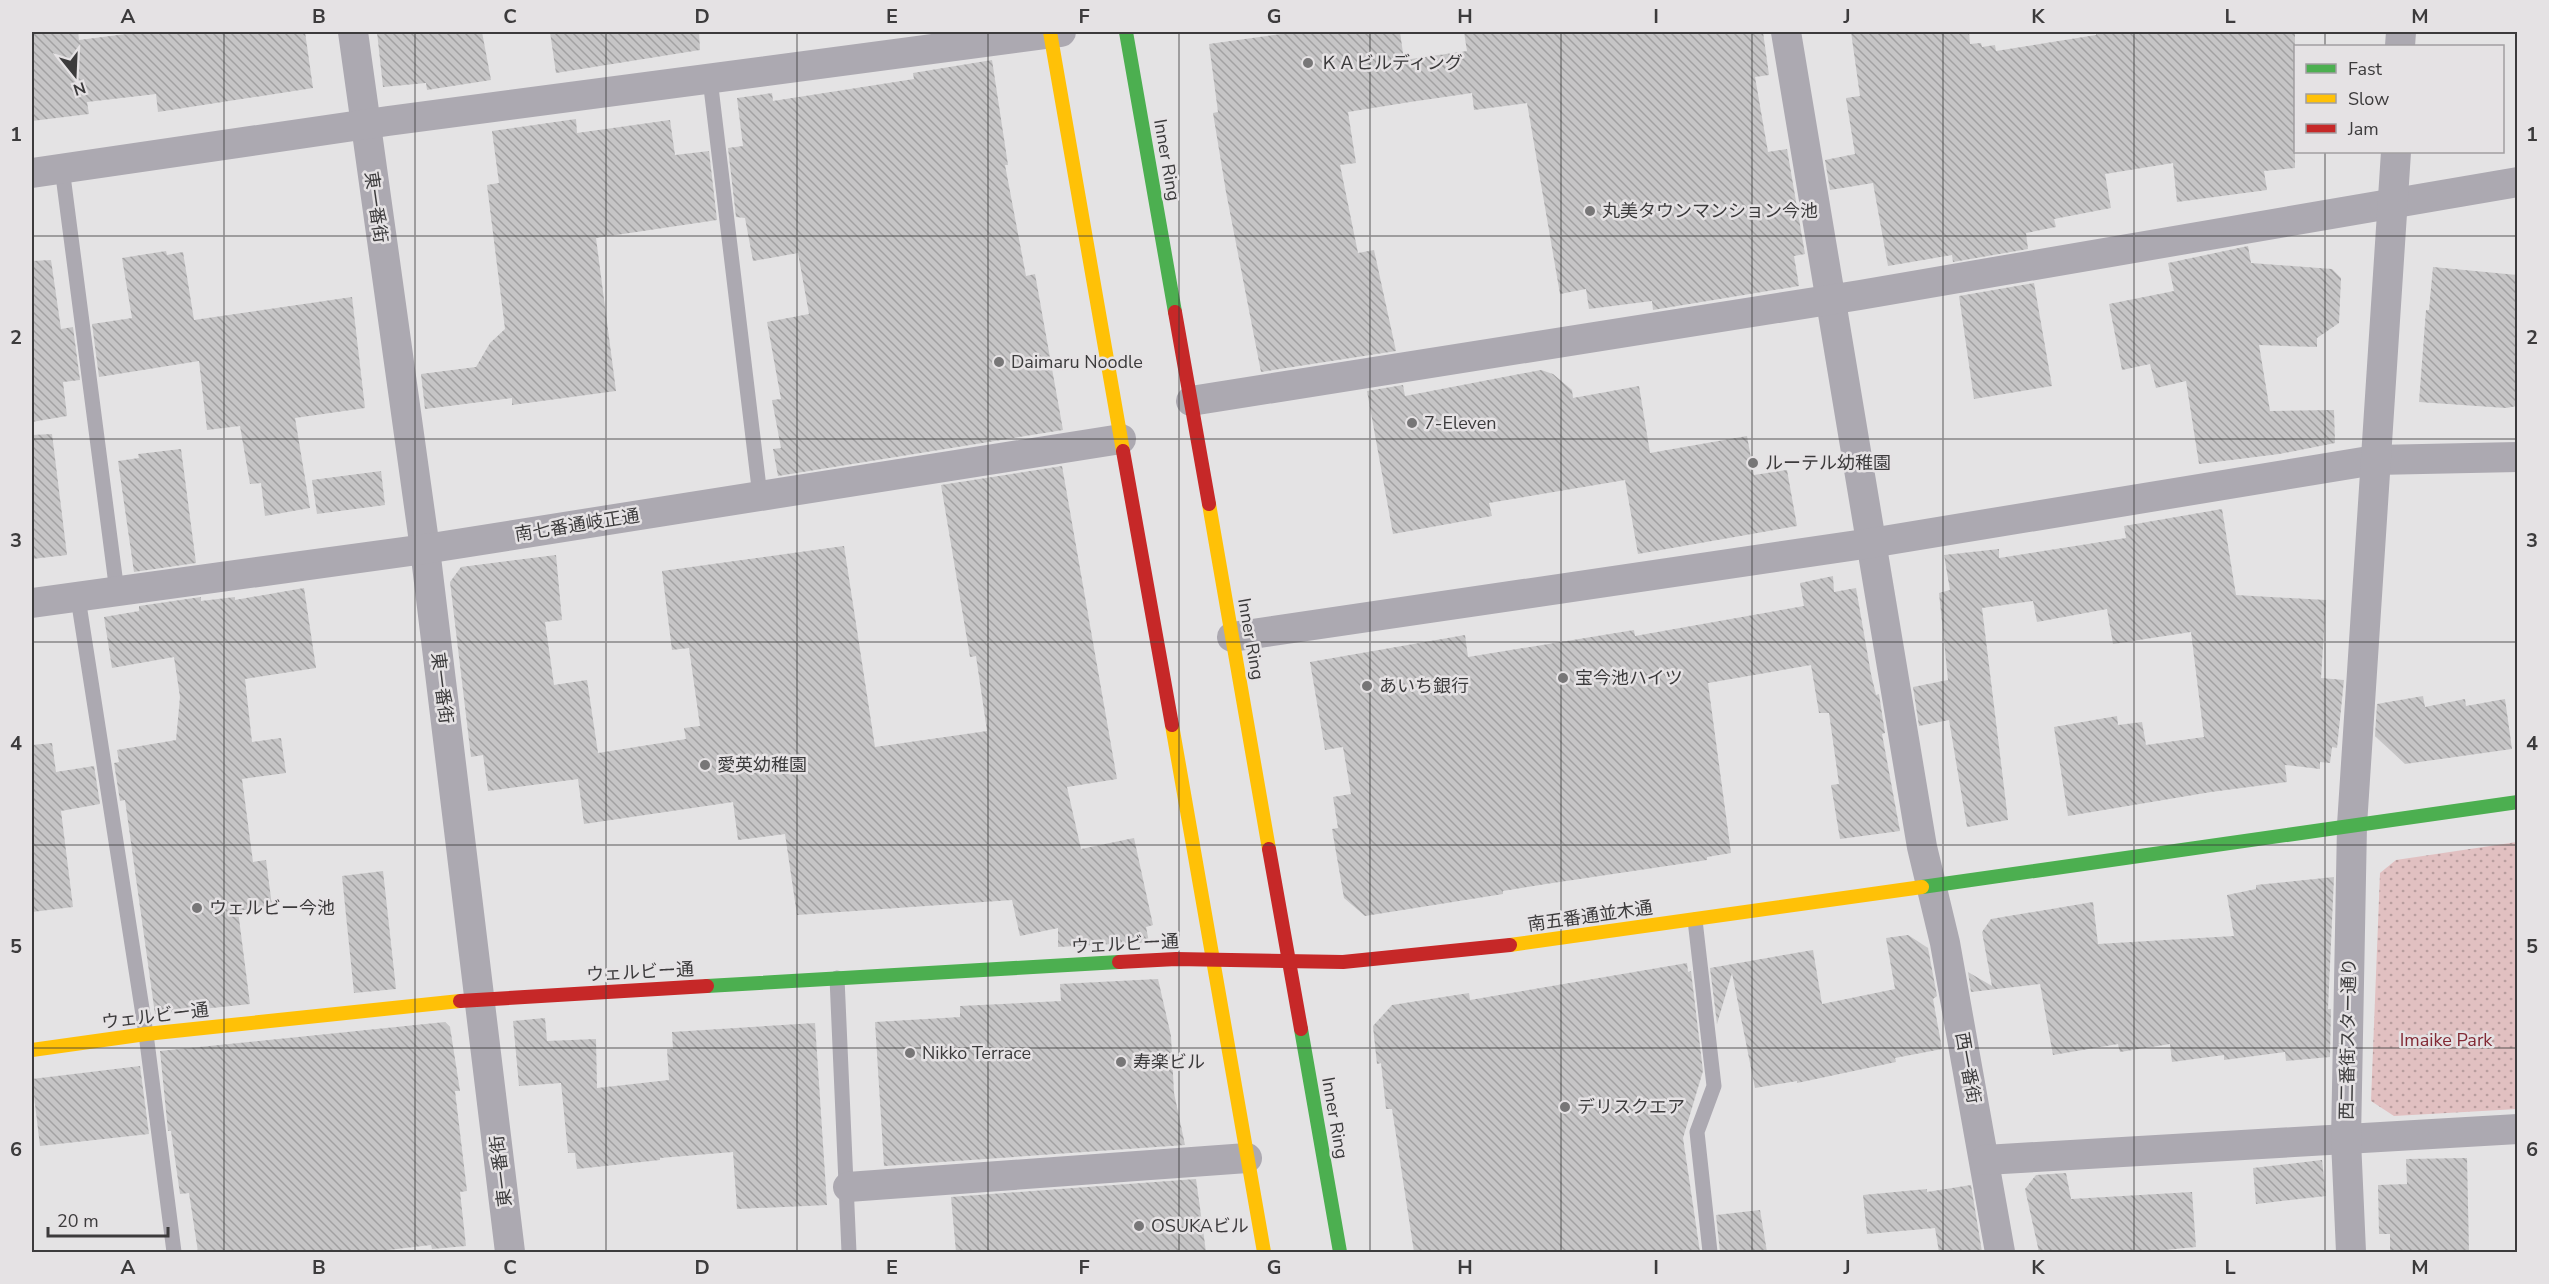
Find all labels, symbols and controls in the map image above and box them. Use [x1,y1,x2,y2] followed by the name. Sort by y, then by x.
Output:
[121,3,136,30] text: A
[312,3,326,30] text: B
[503,3,517,30] text: C
[694,3,710,30] text: D
[886,3,898,30] text: E
[1078,3,1090,30] text: F
[1267,3,1281,30] text: G
[1457,3,1473,30] text: H
[1653,3,1659,30] text: I
[1842,3,1851,30] text: J
[2031,3,2045,30] text: K
[2224,3,2236,30] text: L
[2411,3,2429,30] text: M
[45,45,105,105] north arrow
[2294,45,2504,153] legend
[1320,51,1463,75] place label: ＫＡビルディング
[1301,56,1315,70] marker: ＫＡビルディング
[2348,57,2383,81] text: Fast
[70,76,88,101] text: N
[2348,87,2389,111] text: Slow
[1148,117,1186,203] street label: Inner Ring
[2347,117,2379,141] text: Jam
[10,121,22,148] text: 1
[2526,121,2538,148] text: 1
[359,170,393,244] street label: 東一番街
[1602,199,1818,223] place label: 丸美タウンマンション今池
[1583,204,1597,218] marker: 丸美タウンマンション今池
[10,324,22,351] text: 2
[2526,324,2538,351] text: 2
[1011,350,1143,374] place label: Daimaru Noodle
[992,355,1006,369] marker: Daimaru Noodle
[1424,411,1497,435] place label: 7-Eleven
[1405,416,1419,430] marker: 7-Eleven
[1765,451,1891,475] place label: ルーテル幼稚園
[1746,456,1760,470] marker: ルーテル幼稚園
[513,503,641,547] street label: 南七番通岐正通
[10,527,22,554] text: 3
[2526,527,2538,554] text: 3
[1232,596,1270,682] street label: Inner Ring
[426,651,458,725] street label: 東一番街
[1575,666,1683,690] place label: 宝今池ハイツ
[1556,671,1570,685] marker: 宝今池ハイツ
[1379,674,1469,698] place label: あいち銀行
[1360,679,1374,693] marker: あいち銀行
[10,730,22,757] text: 4
[2526,730,2538,757] text: 4
[717,753,807,777] place label: 愛英幼稚園
[698,758,712,772] marker: 愛英幼稚園
[1526,895,1654,937] street label: 南五番通並木通
[209,896,335,920] place label: ウェルビー今池
[190,901,204,915] marker: ウェルビー今池
[1070,929,1180,959] street label: ウェルビー通
[10,933,22,960] text: 5
[2526,933,2538,960] text: 5
[585,957,695,987] street label: ウェルビー通
[2335,958,2361,1120] street label: 西二番街スター通り
[100,998,210,1034] street label: ウェルビー通
[2400,1028,2493,1052] park label: Imaike Park
[1950,1030,1986,1106] street label: 西一番街
[922,1041,1031,1065] place label: Nikko Terrace
[903,1046,917,1060] marker: Nikko Terrace
[1133,1050,1205,1074] place label: 寿楽ビル
[1114,1055,1128,1069] marker: 寿楽ビル
[1316,1075,1354,1161] street label: Inner Ring
[1577,1095,1685,1119] place label: デリスクエア
[1558,1100,1572,1114] marker: デリスクエア
[485,1134,517,1208] street label: 東一番街
[10,1136,22,1163] text: 6
[2526,1136,2538,1163] text: 6
[48,1200,168,1238] scale bar
[57,1209,99,1233] text: 20 m
[1151,1214,1249,1238] place label: OSUKAビル
[1132,1219,1146,1233] marker: OSUKAビル
[121,1254,136,1281] text: A
[312,1254,326,1281] text: B
[503,1254,517,1281] text: C
[694,1254,710,1281] text: D
[886,1254,898,1281] text: E
[1078,1254,1090,1281] text: F
[1267,1254,1281,1281] text: G
[1457,1254,1473,1281] text: H
[1653,1254,1659,1281] text: I
[1842,1254,1851,1281] text: J
[2031,1254,2045,1281] text: K
[2224,1254,2236,1281] text: L
[2411,1254,2429,1281] text: M

